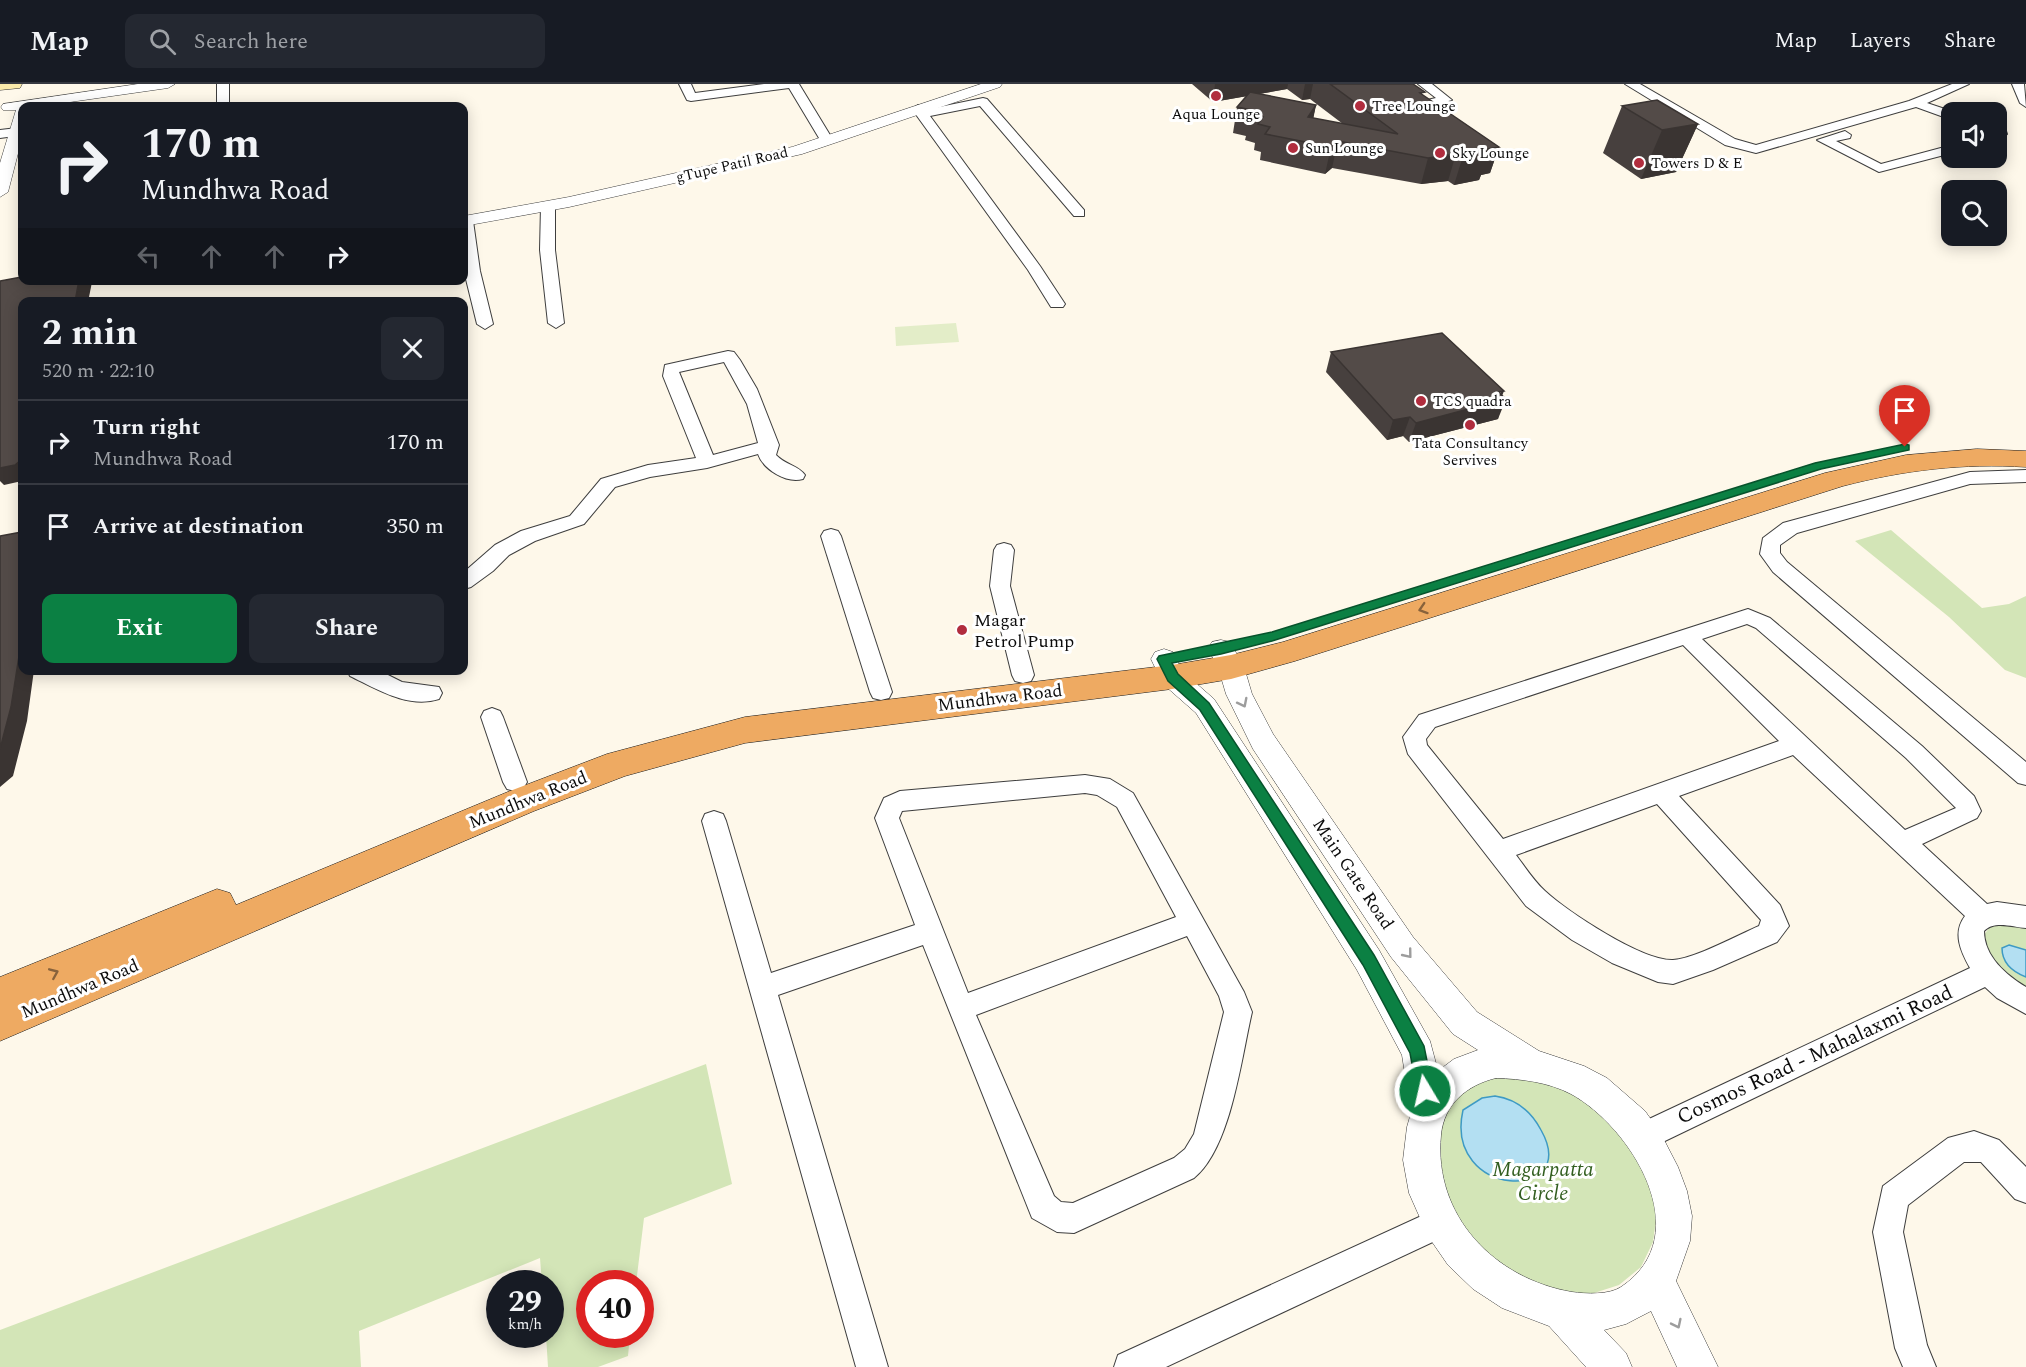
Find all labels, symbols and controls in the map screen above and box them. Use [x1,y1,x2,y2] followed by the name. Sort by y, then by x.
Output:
[125,14,545,68] search box
[30,20,89,63] text: Map
[146,25,179,58] icon: search
[194,25,308,58] text: Search here
[1775,25,1817,57] text: Map
[1850,25,1911,57] text: Layers
[1944,25,1996,57] text: Share
[1209,89,1223,103] marker: Aqua Lounge
[1372,95,1456,118] place label: Tree Lounge
[1353,99,1367,113] marker: Tree Lounge
[1941,102,2007,246] map controls
[1941,102,2007,168] button: sound
[1172,103,1260,126] place label: Aqua Lounge
[141,113,260,176] text: 170 m
[42,126,120,204] icon: right
[1305,137,1384,160] place label: Sun Lounge
[674,141,790,189] street label: gTupe Patil Road
[1286,141,1300,155] marker: Sun Lounge
[1452,142,1529,165] place label: Sky Lounge
[1433,146,1447,160] marker: Sky Lounge
[1651,152,1743,175] place label: Towers D & E
[1632,156,1646,170] marker: Towers D & E
[141,170,329,212] text: Mundhwa Road
[1941,180,2007,246] button: search
[132,240,165,273] icon: left
[195,240,228,273] icon: ahead
[258,240,291,273] icon: ahead
[321,240,354,273] icon: right
[42,306,138,361] text: 2 min
[381,317,444,380] button: close
[42,356,154,386] text: 520 m · 22:10
[1879,385,1930,447] pin
[1433,390,1512,413] place label: TCS quadra
[1414,394,1428,408] marker: TCS quadra
[1888,394,1921,427] icon: arrive
[93,411,200,444] text: Turn right
[1463,418,1477,432] marker: Tata Consultancy Servives
[42,426,75,459] icon: right
[387,426,444,459] text: 170 m
[1412,432,1529,472] place label: Tata Consultancy Servives
[93,444,233,474] text: Mundhwa Road
[42,510,75,543] icon: arrive
[93,510,304,543] text: Arrive at destination
[387,510,444,543] text: 350 m
[42,594,237,663] button: Exit
[249,594,444,663] button: Share
[1418,602,1429,614] one-way arrow
[974,607,1074,655] place label: Magar Petrol Pump
[955,623,969,637] marker: Magar Petrol Pump
[936,677,1064,719] street label: Mundhwa Road
[1236,697,1248,708] one-way arrow
[465,764,591,836] street label: Mundhwa Road
[1306,813,1400,935] street label: Main Gate Road
[1401,947,1412,958] one-way arrow
[17,952,143,1026] street label: Mundhwa Road
[48,968,59,980] one-way arrow
[1672,977,1958,1133] street label: Cosmos Road - Mahalaxmi Road
[1393,1059,1457,1123] position arrow
[1492,1154,1594,1210] park label: Magarpatta Circle
[576,1270,654,1348] speed limit sign: 40
[508,1279,542,1325] text: 29
[508,1313,542,1336] text: km/h
[1670,1318,1681,1328] one-way arrow

